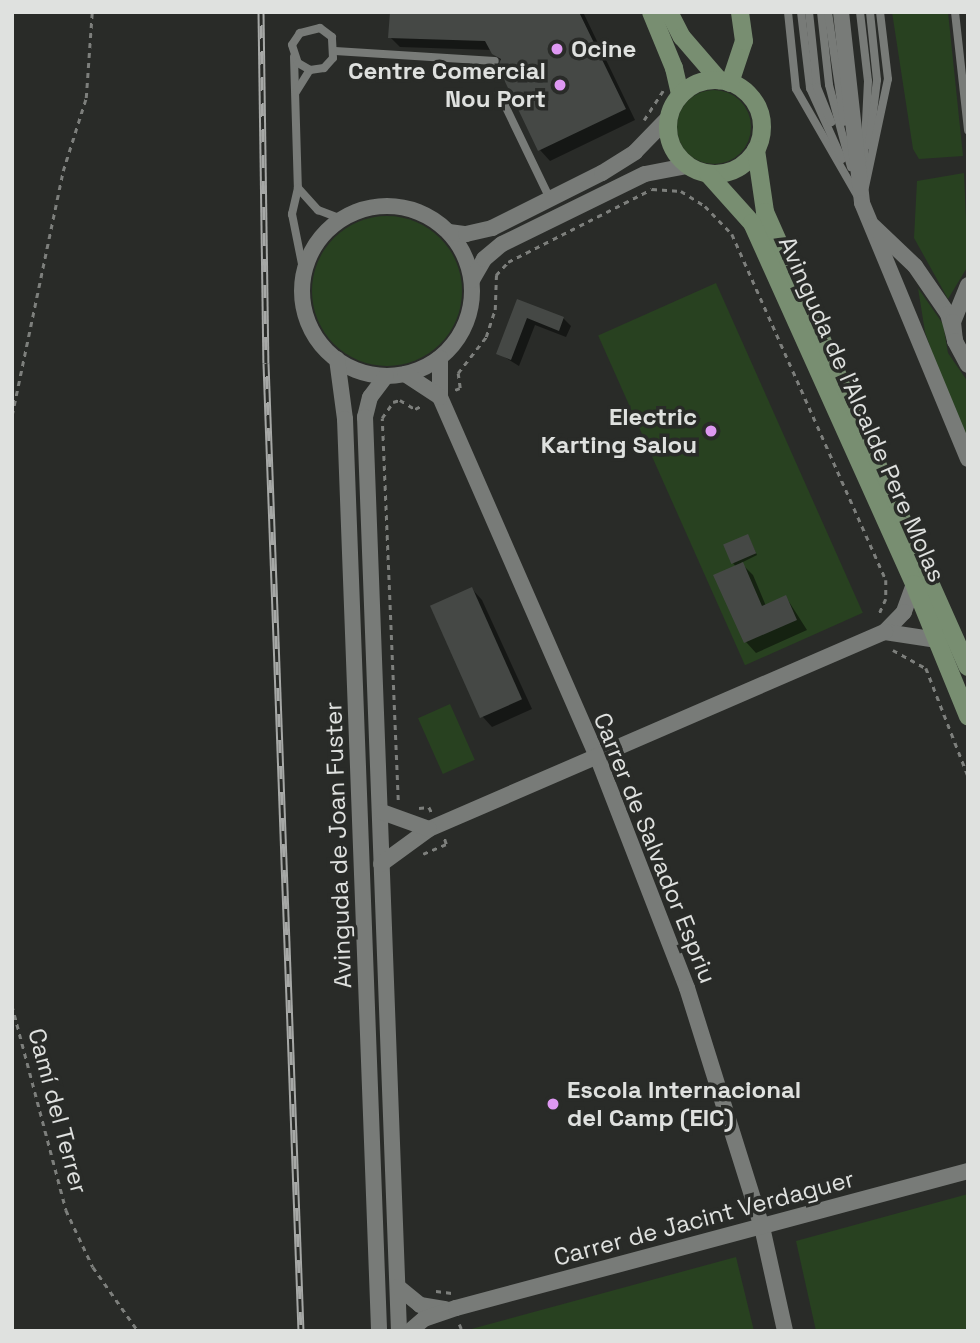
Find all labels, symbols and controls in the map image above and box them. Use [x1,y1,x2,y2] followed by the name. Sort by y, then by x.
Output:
[571,35,636,63] place label: Ocine
[549,41,565,57] marker: Ocine
[348,57,546,113] place label: Centre Comercial Nou Port
[552,77,568,93] marker: Centre Comercial Nou Port
[773,232,951,586] street label: Avinguda de l'Alcalde Pere Molas
[541,403,697,459] place label: Electric Karting Salou
[703,423,719,439] marker: Electric Karting Salou
[319,701,357,989] street label: Avinguda de Joan Fuster
[587,708,723,988] street label: Carrer de Salvador Espriu
[22,1025,94,1197] street label: Camí del Terrer
[567,1076,801,1132] place label: Escola Internacional del Camp (EIC)
[545,1096,561,1112] marker: Escola Internacional del Camp (EIC)
[550,1164,858,1272] street label: Carrer de Jacint Verdaguer

